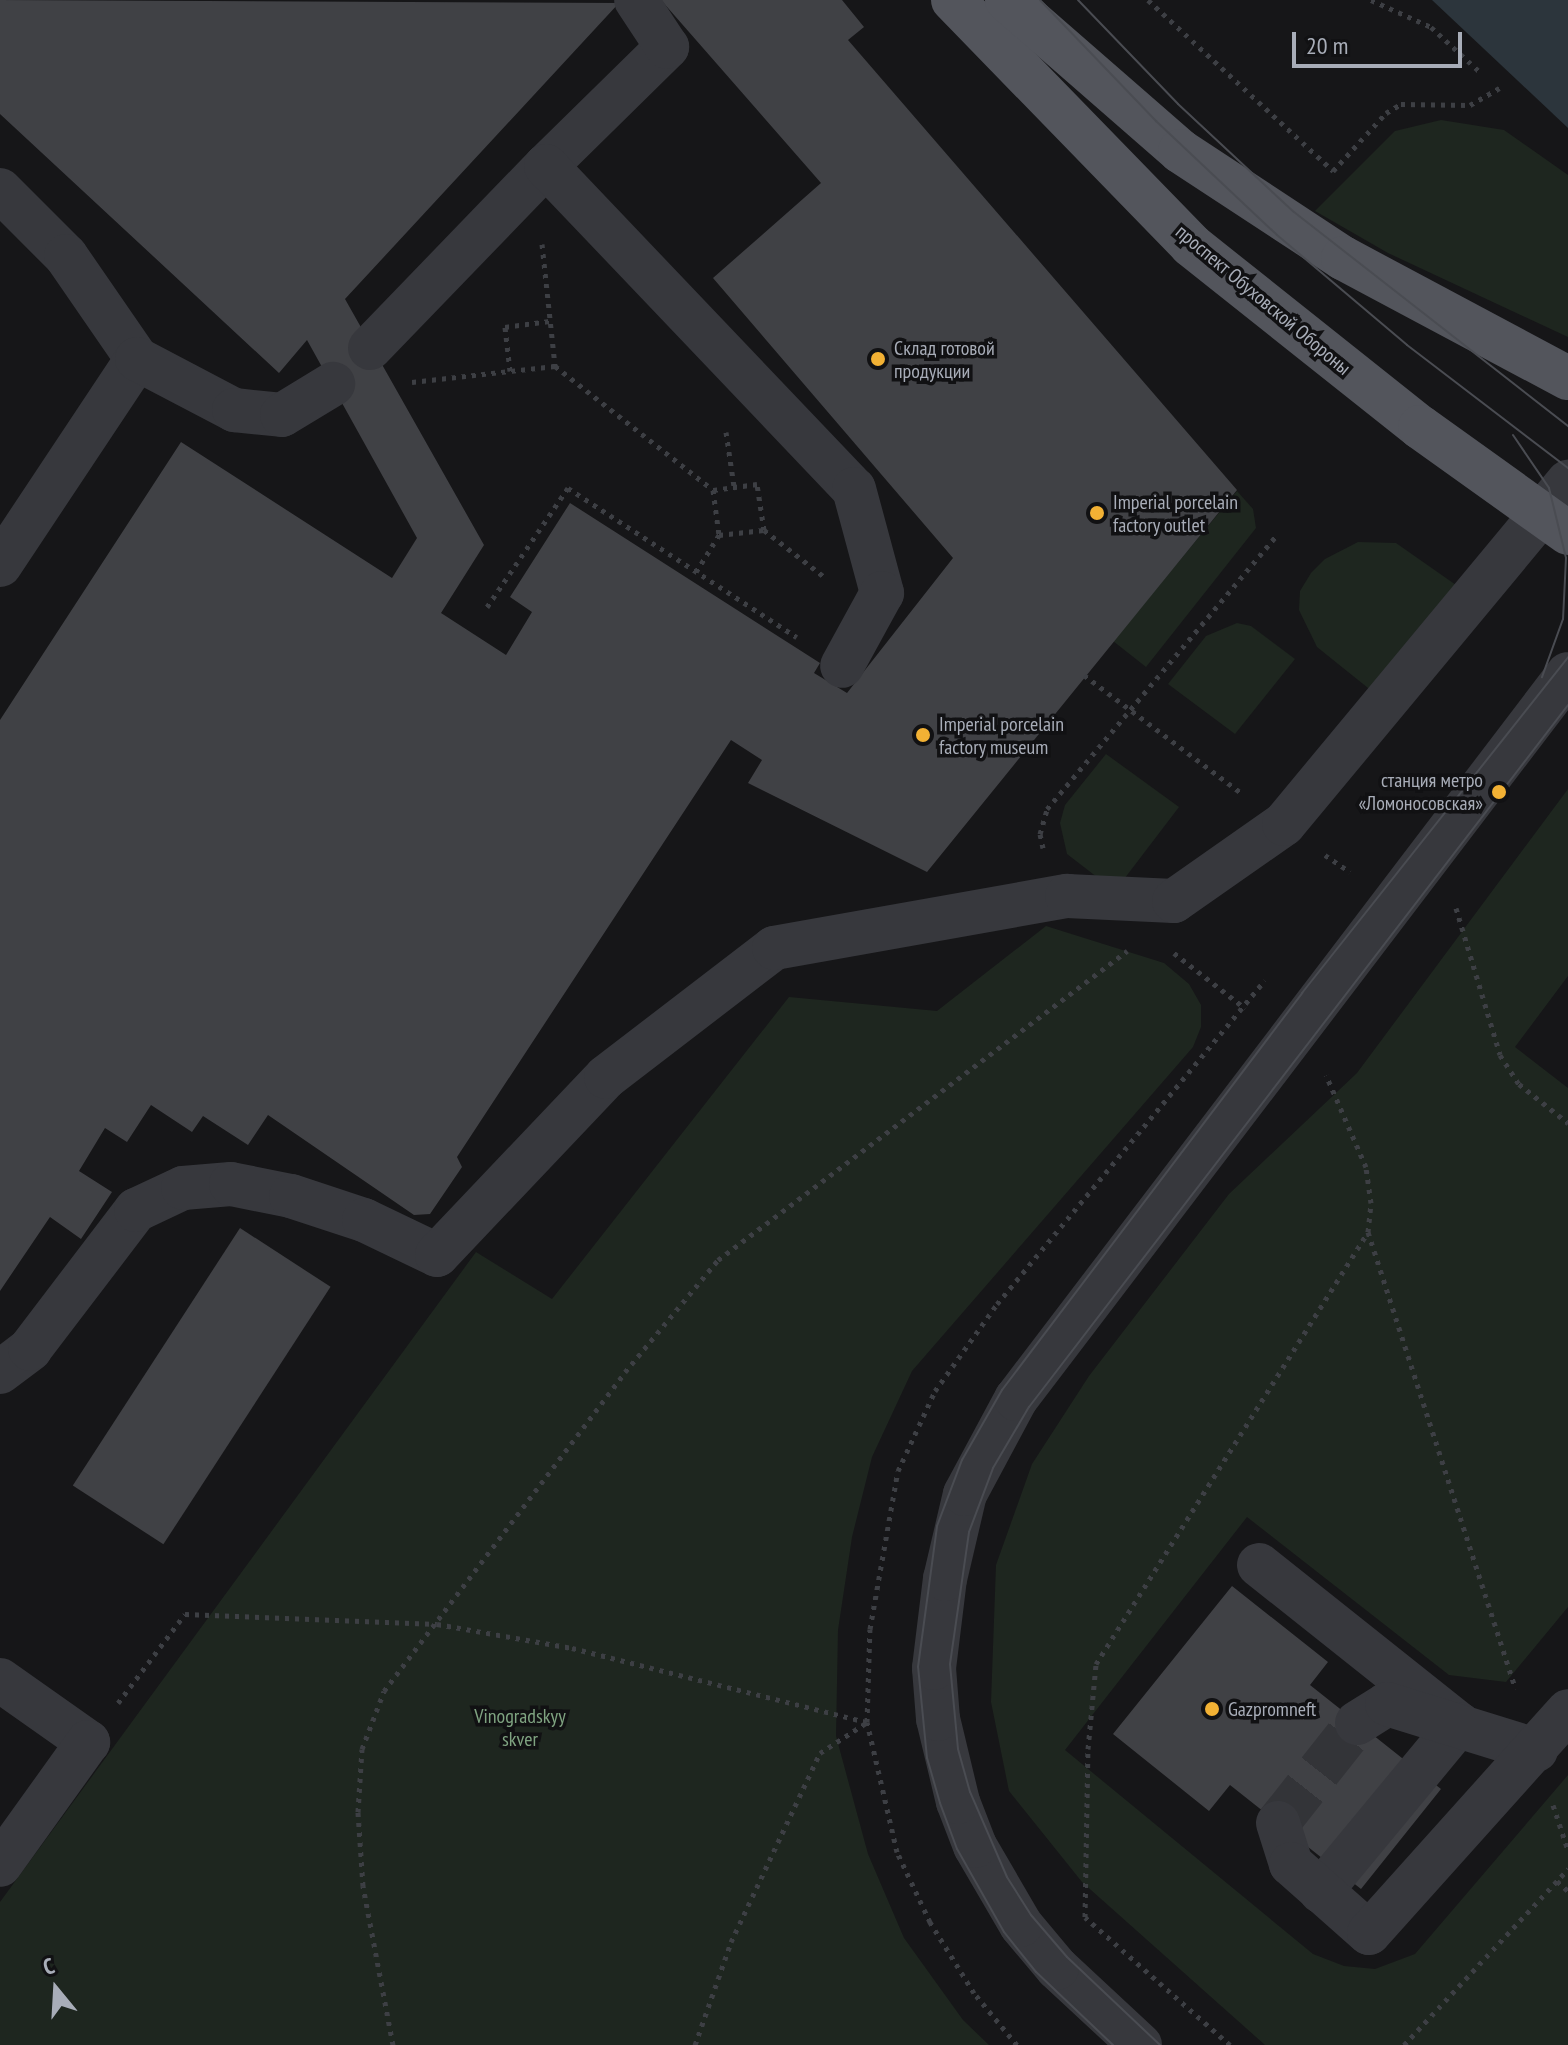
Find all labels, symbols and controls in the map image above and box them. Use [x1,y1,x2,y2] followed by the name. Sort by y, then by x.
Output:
[1296,16,1466,66] scale bar
[1306,30,1348,61] text: 20 m
[1171,220,1355,380] street label: проспект Обуховской Обороны
[894,336,995,383] place label: Склад готовой продукции
[869,350,887,368] marker: Склад готовой продукции
[1113,490,1238,537] place label: Imperial porcelain factory outlet
[1088,504,1106,522] marker: Imperial porcelain factory outlet
[939,712,1064,759] place label: Imperial porcelain factory museum
[914,726,932,744] marker: Imperial porcelain factory museum
[1358,768,1483,815] place label: станция метро «Ломоносовская»
[1490,783,1508,801] marker: станция метро «Ломоносовская»
[1228,1697,1316,1721] place label: Gazpromneft
[1203,1700,1221,1718] marker: Gazpromneft
[474,1705,566,1752] park label: Vinogradskyy skver
[16,1949,96,2029] north arrow
[39,1951,58,1981] text: С

